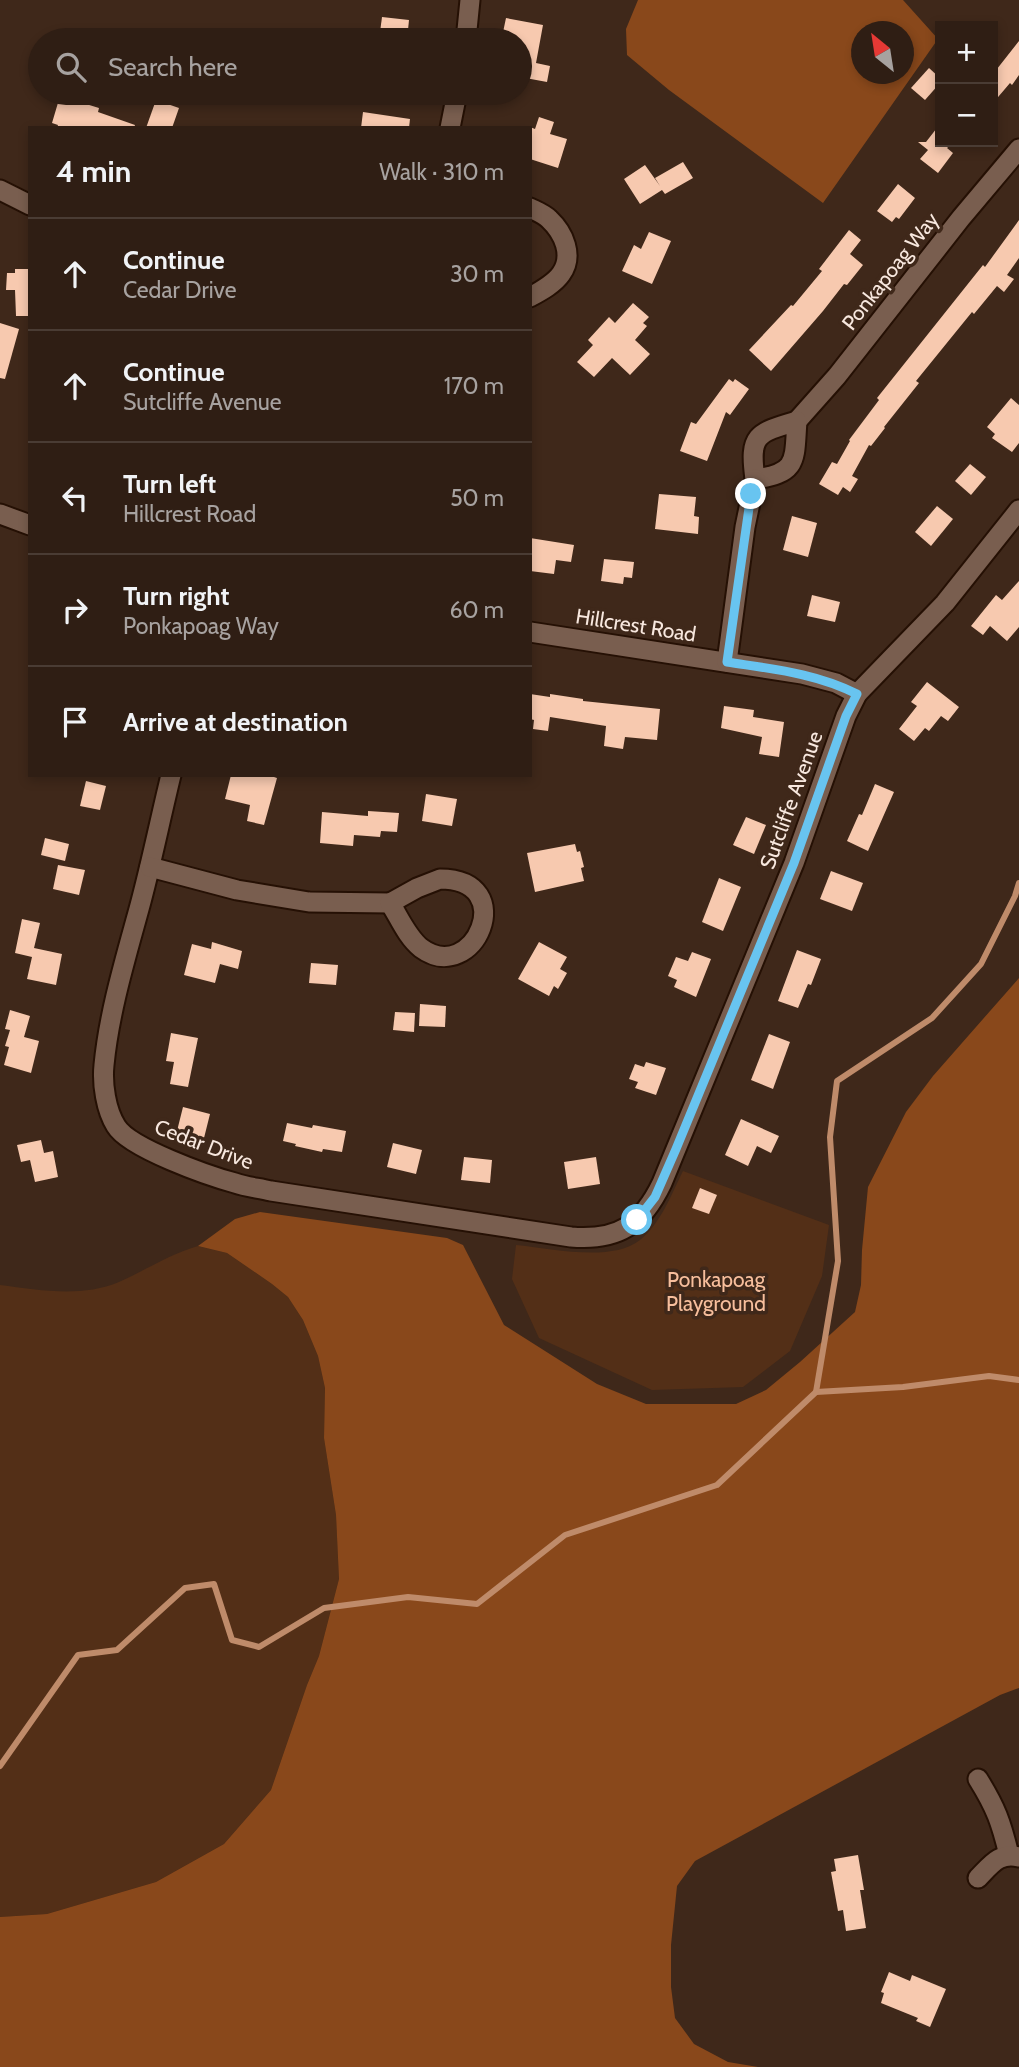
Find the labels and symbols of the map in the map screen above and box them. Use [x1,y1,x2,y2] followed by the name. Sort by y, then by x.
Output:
[851,21,914,84] north arrow
[836,207,944,335] street label: Ponkapoag Way
[735,478,766,509] route end
[574,603,698,647] street label: Hillcrest Road
[754,727,828,872] street label: Sutcliffe Avenue
[151,1114,257,1174] street label: Cedar Drive
[621,1204,652,1235] route start
[666,1267,766,1316] park label: Ponkapoag Playground

